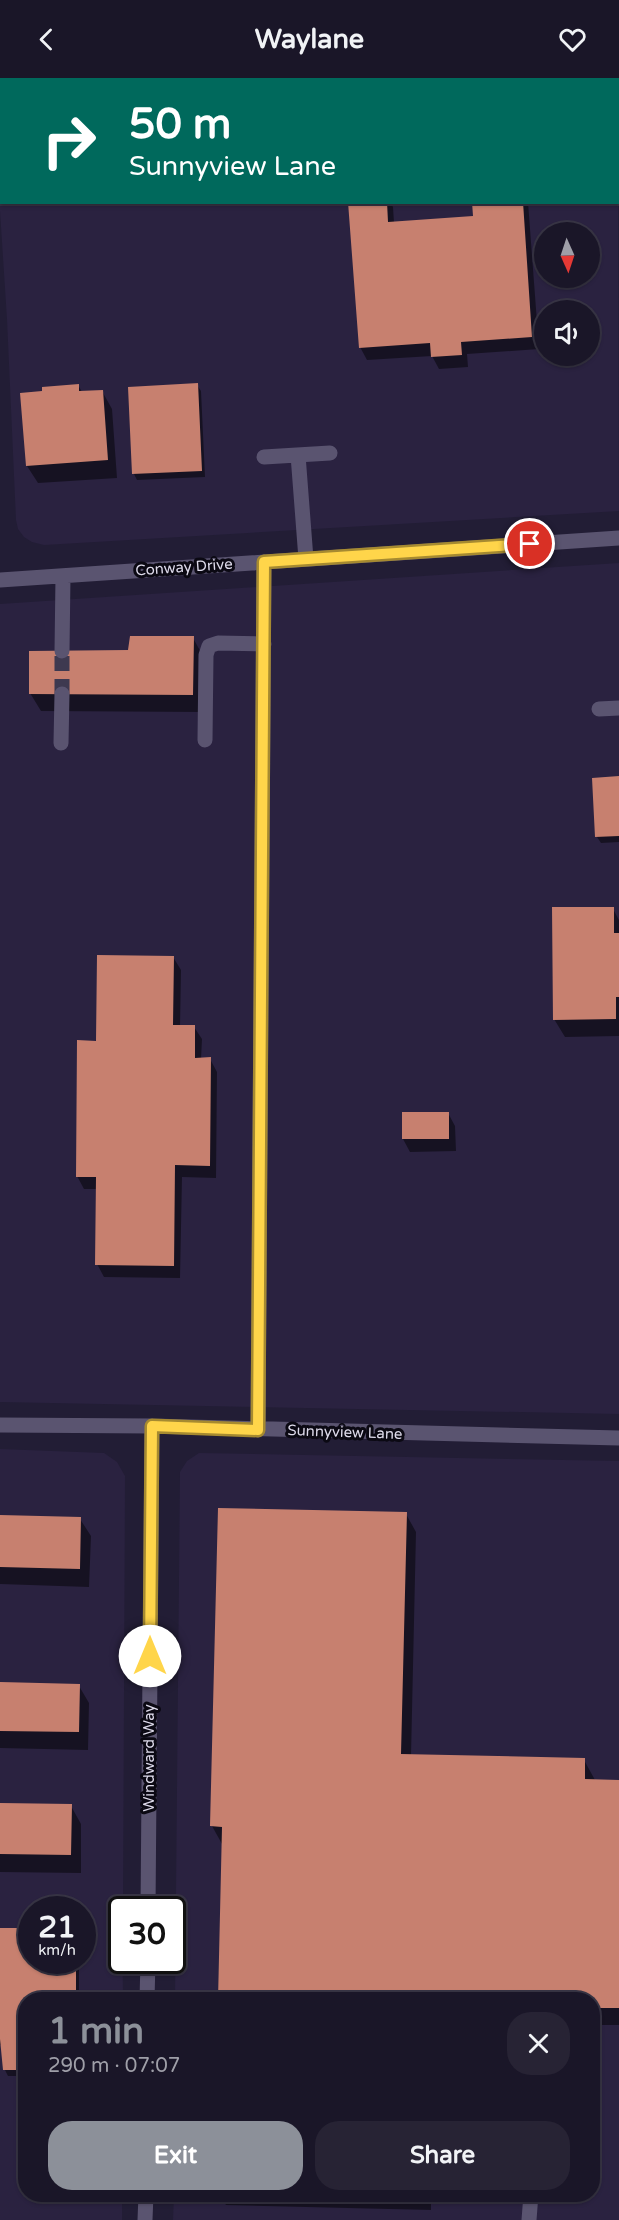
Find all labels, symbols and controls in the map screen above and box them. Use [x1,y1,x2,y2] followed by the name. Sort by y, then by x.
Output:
[30,23,63,56] icon: back
[255,23,364,56] text: Waylane
[556,23,589,56] icon: heart
[129,99,231,150] text: 50 m
[30,102,108,180] icon: right
[129,150,336,183] text: Sunnyview Lane
[534,222,600,288] north arrow
[534,222,600,366] map controls
[534,300,600,366] button: sound
[504,518,555,569] pin
[513,527,546,560] icon: arrive
[135,555,233,579] street label: Conway Drive
[287,1421,403,1443] street label: Sunnyview Lane
[118,1624,182,1688] position arrow
[140,1704,158,1812] street label: Windward Way
[108,1896,186,1974] speed limit sign: 30
[38,1909,76,1946] text: 21
[38,1941,76,1959] text: km/h
[48,2010,144,2053] text: 1 min
[507,2012,570,2075] button: close
[48,2054,180,2078] text: 290 m · 07:07
[48,2121,303,2190] button: Exit
[315,2121,570,2190] button: Share

